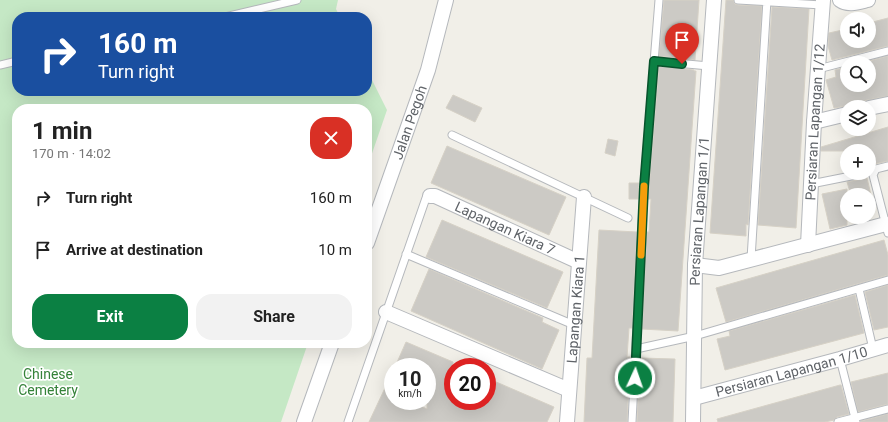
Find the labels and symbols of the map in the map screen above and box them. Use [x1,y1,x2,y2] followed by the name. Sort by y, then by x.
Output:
[665,23,699,64] pin
[802,43,828,201] street label: Persiaran Lapangan 1/12
[389,83,430,161] street label: Jalan Pegoh
[687,136,712,286] street label: Persiaran Lapangan 1/1
[452,198,558,258] street label: Lapangan Kiara 7
[563,255,588,364] street label: Lapangan Kiara 1
[714,343,870,400] street label: Persiaran Lapangan 1/10
[614,357,656,399] position arrow
[444,358,496,410] speed limit sign: 20
[18,366,78,398] park label: Chinese Cemetery

